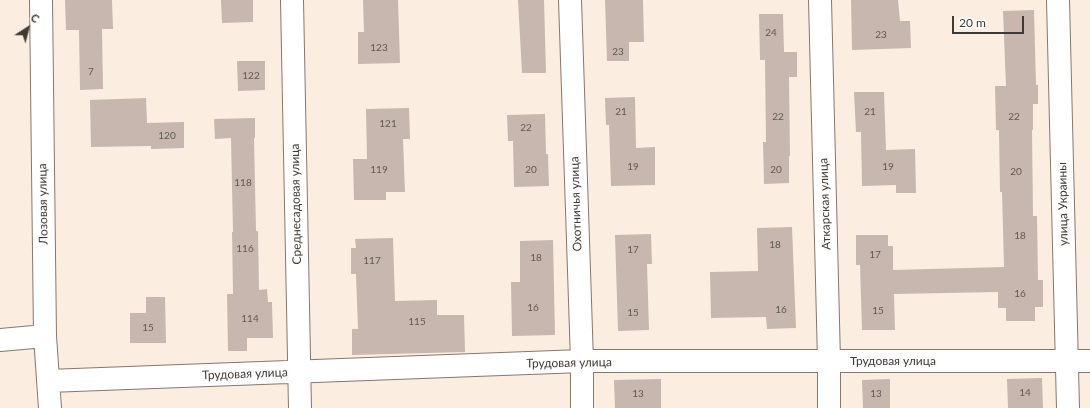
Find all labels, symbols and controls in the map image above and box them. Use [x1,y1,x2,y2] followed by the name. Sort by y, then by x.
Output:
[8,8,48,48] north arrow
[954,8,1026,34] scale bar
[29,10,42,25] text: С
[959,15,986,30] text: 20 m
[765,27,777,39] house number: 24
[875,29,887,41] house number: 23
[370,42,388,54] house number: 123
[612,46,624,58] house number: 23
[88,66,94,78] house number: 7
[242,70,260,82] house number: 122
[615,106,627,118] house number: 21
[864,106,876,118] house number: 21
[772,111,784,123] house number: 22
[1008,111,1020,123] house number: 22
[379,118,397,130] house number: 121
[520,122,532,134] house number: 22
[158,130,176,142] house number: 120
[288,143,304,265] street label: Среднесадовая улица
[567,156,585,252] street label: Охотничья улица
[816,158,834,250] street label: Аткарская улица
[627,161,639,173] house number: 19
[882,161,894,173] house number: 19
[1055,162,1071,246] street label: улица Украины
[35,163,51,245] street label: Лозовая улица
[370,164,388,176] house number: 119
[525,164,537,176] house number: 20
[770,164,782,176] house number: 20
[1010,166,1022,178] house number: 20
[234,177,252,189] house number: 118
[1014,230,1026,242] house number: 18
[769,239,781,251] house number: 18
[236,243,254,255] house number: 116
[627,244,639,256] house number: 17
[869,249,881,261] house number: 17
[530,252,542,264] house number: 18
[363,255,381,267] house number: 117
[1014,288,1026,300] house number: 16
[527,302,539,314] house number: 16
[775,304,787,316] house number: 16
[872,305,884,317] house number: 15
[627,307,639,319] house number: 15
[241,313,259,325] house number: 114
[408,316,426,328] house number: 115
[142,322,154,334] house number: 15
[850,354,936,368] street label: Трудовая улица
[526,355,612,371] street label: Трудовая улица
[202,365,288,383] street label: Трудовая улица
[1019,387,1031,399] house number: 14
[632,388,644,400] house number: 13
[870,388,882,400] house number: 13

